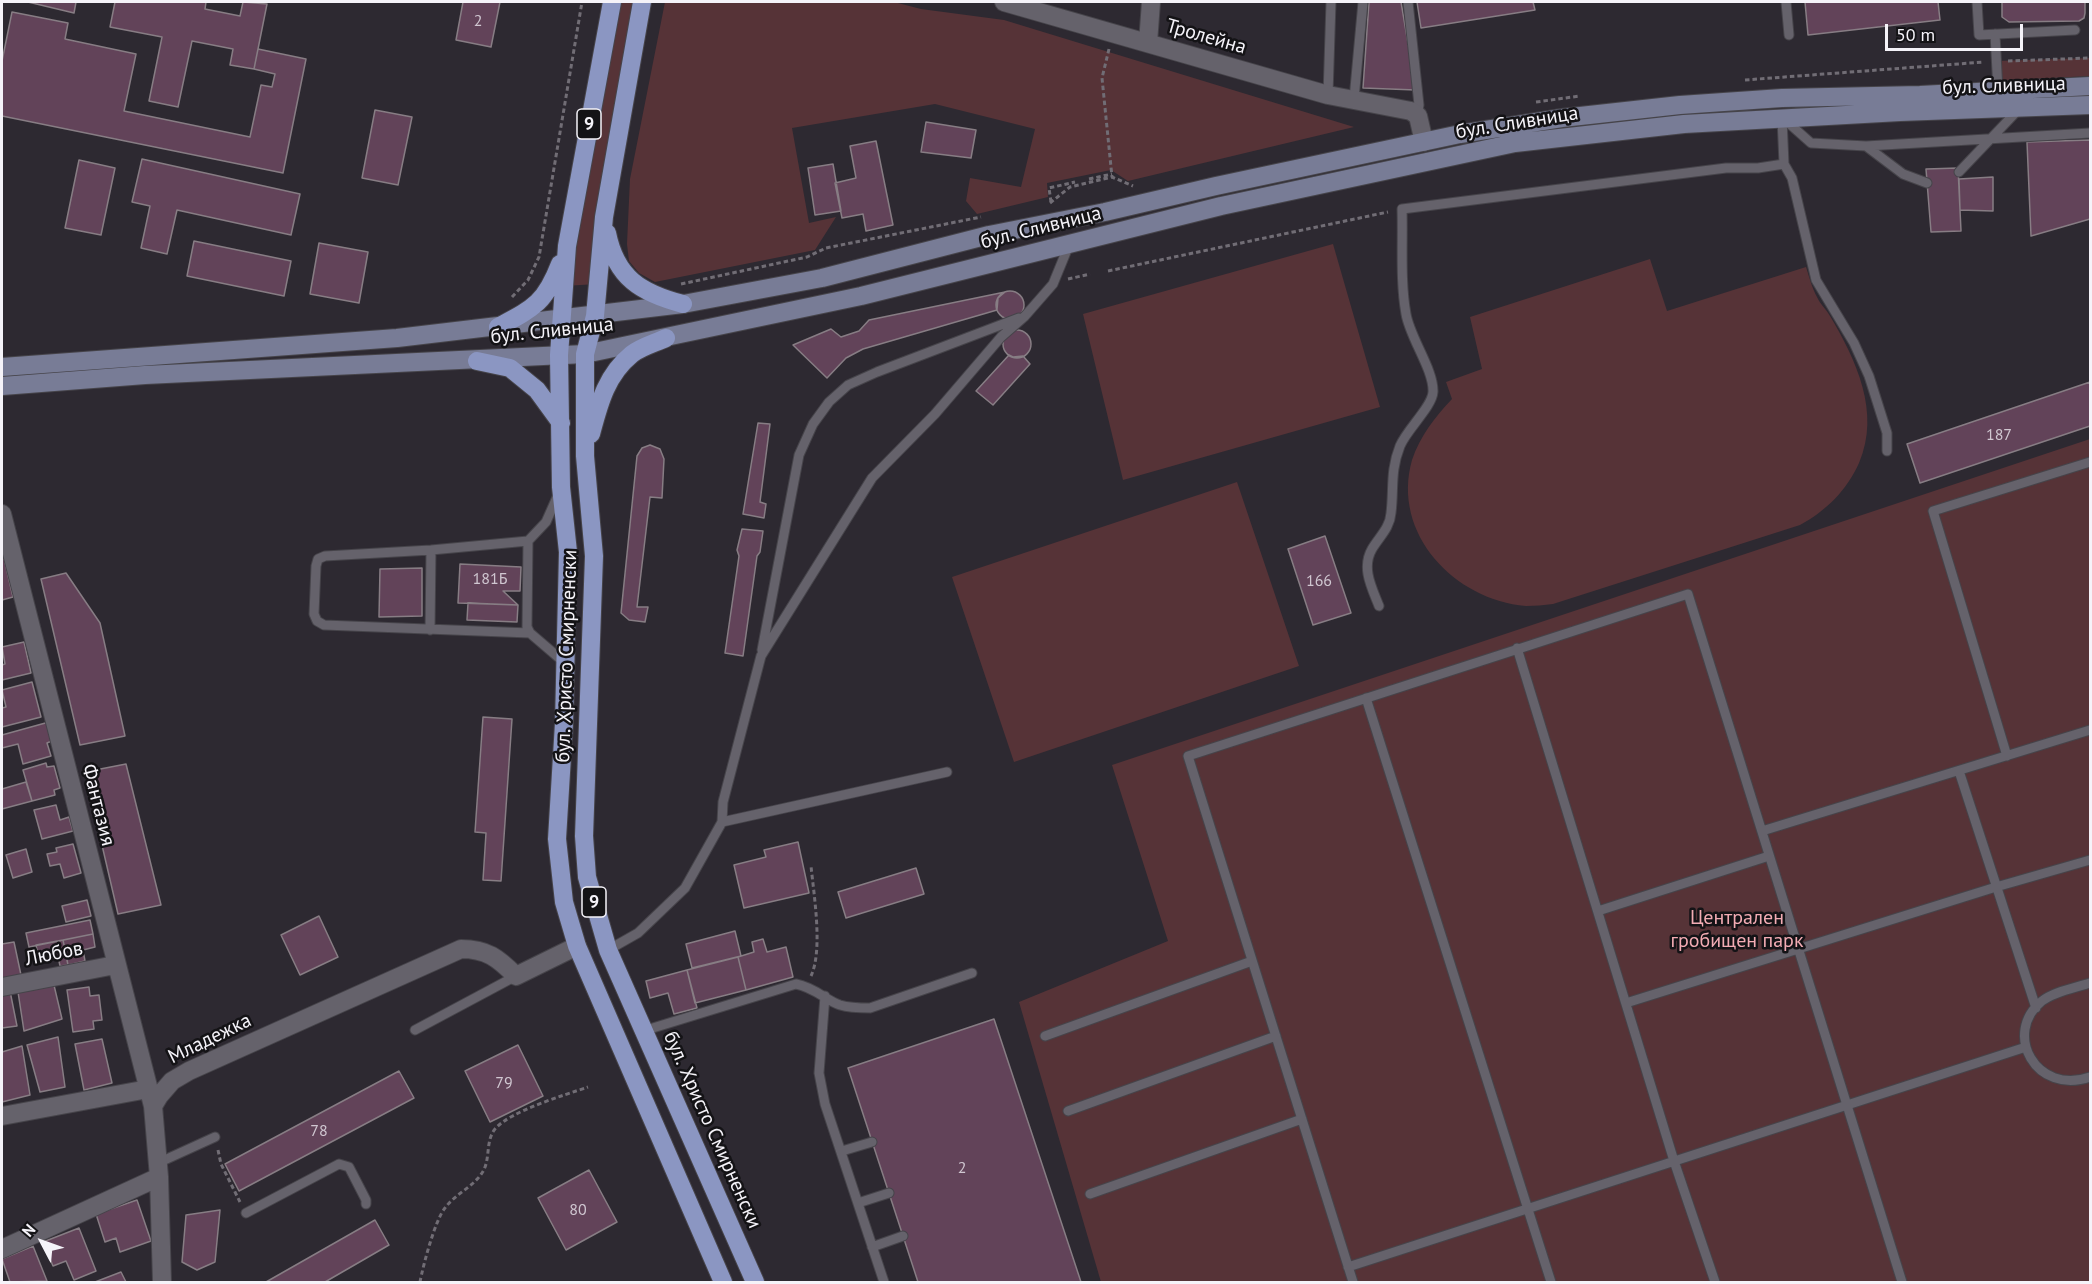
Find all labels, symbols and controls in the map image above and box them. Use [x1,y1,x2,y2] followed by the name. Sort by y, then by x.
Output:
[474,11,482,31] house number: 2
[1888,12,2026,50] scale bar
[1163,14,1249,60] street label: Тролейна
[1896,23,1935,46] text: 50 m
[1942,72,2066,100] street label: бул. Сливница
[1454,101,1580,145] street label: бул. Сливница
[577,109,601,139] road number: 9
[978,201,1104,255] street label: бул. Сливница
[489,313,615,349] street label: бул. Сливница
[1986,425,2012,445] house number: 187
[551,549,583,763] street label: бул. Христо Смирненски
[473,569,507,589] house number: 181Б
[1306,571,1332,591] house number: 166
[76,762,120,848] street label: Фантазия
[582,887,606,917] road number: 9
[1671,906,1803,953] park label: Централен гробищен парк
[23,937,85,971] street label: Любов
[165,1009,255,1069] street label: Младежка
[658,1028,766,1232] street label: бул. Христо Смирненски
[495,1073,513,1093] house number: 79
[310,1121,328,1141] house number: 78
[958,1158,966,1178] house number: 2
[569,1200,587,1220] house number: 80
[12,1212,72,1272] north arrow
[17,1220,39,1241] text: N

